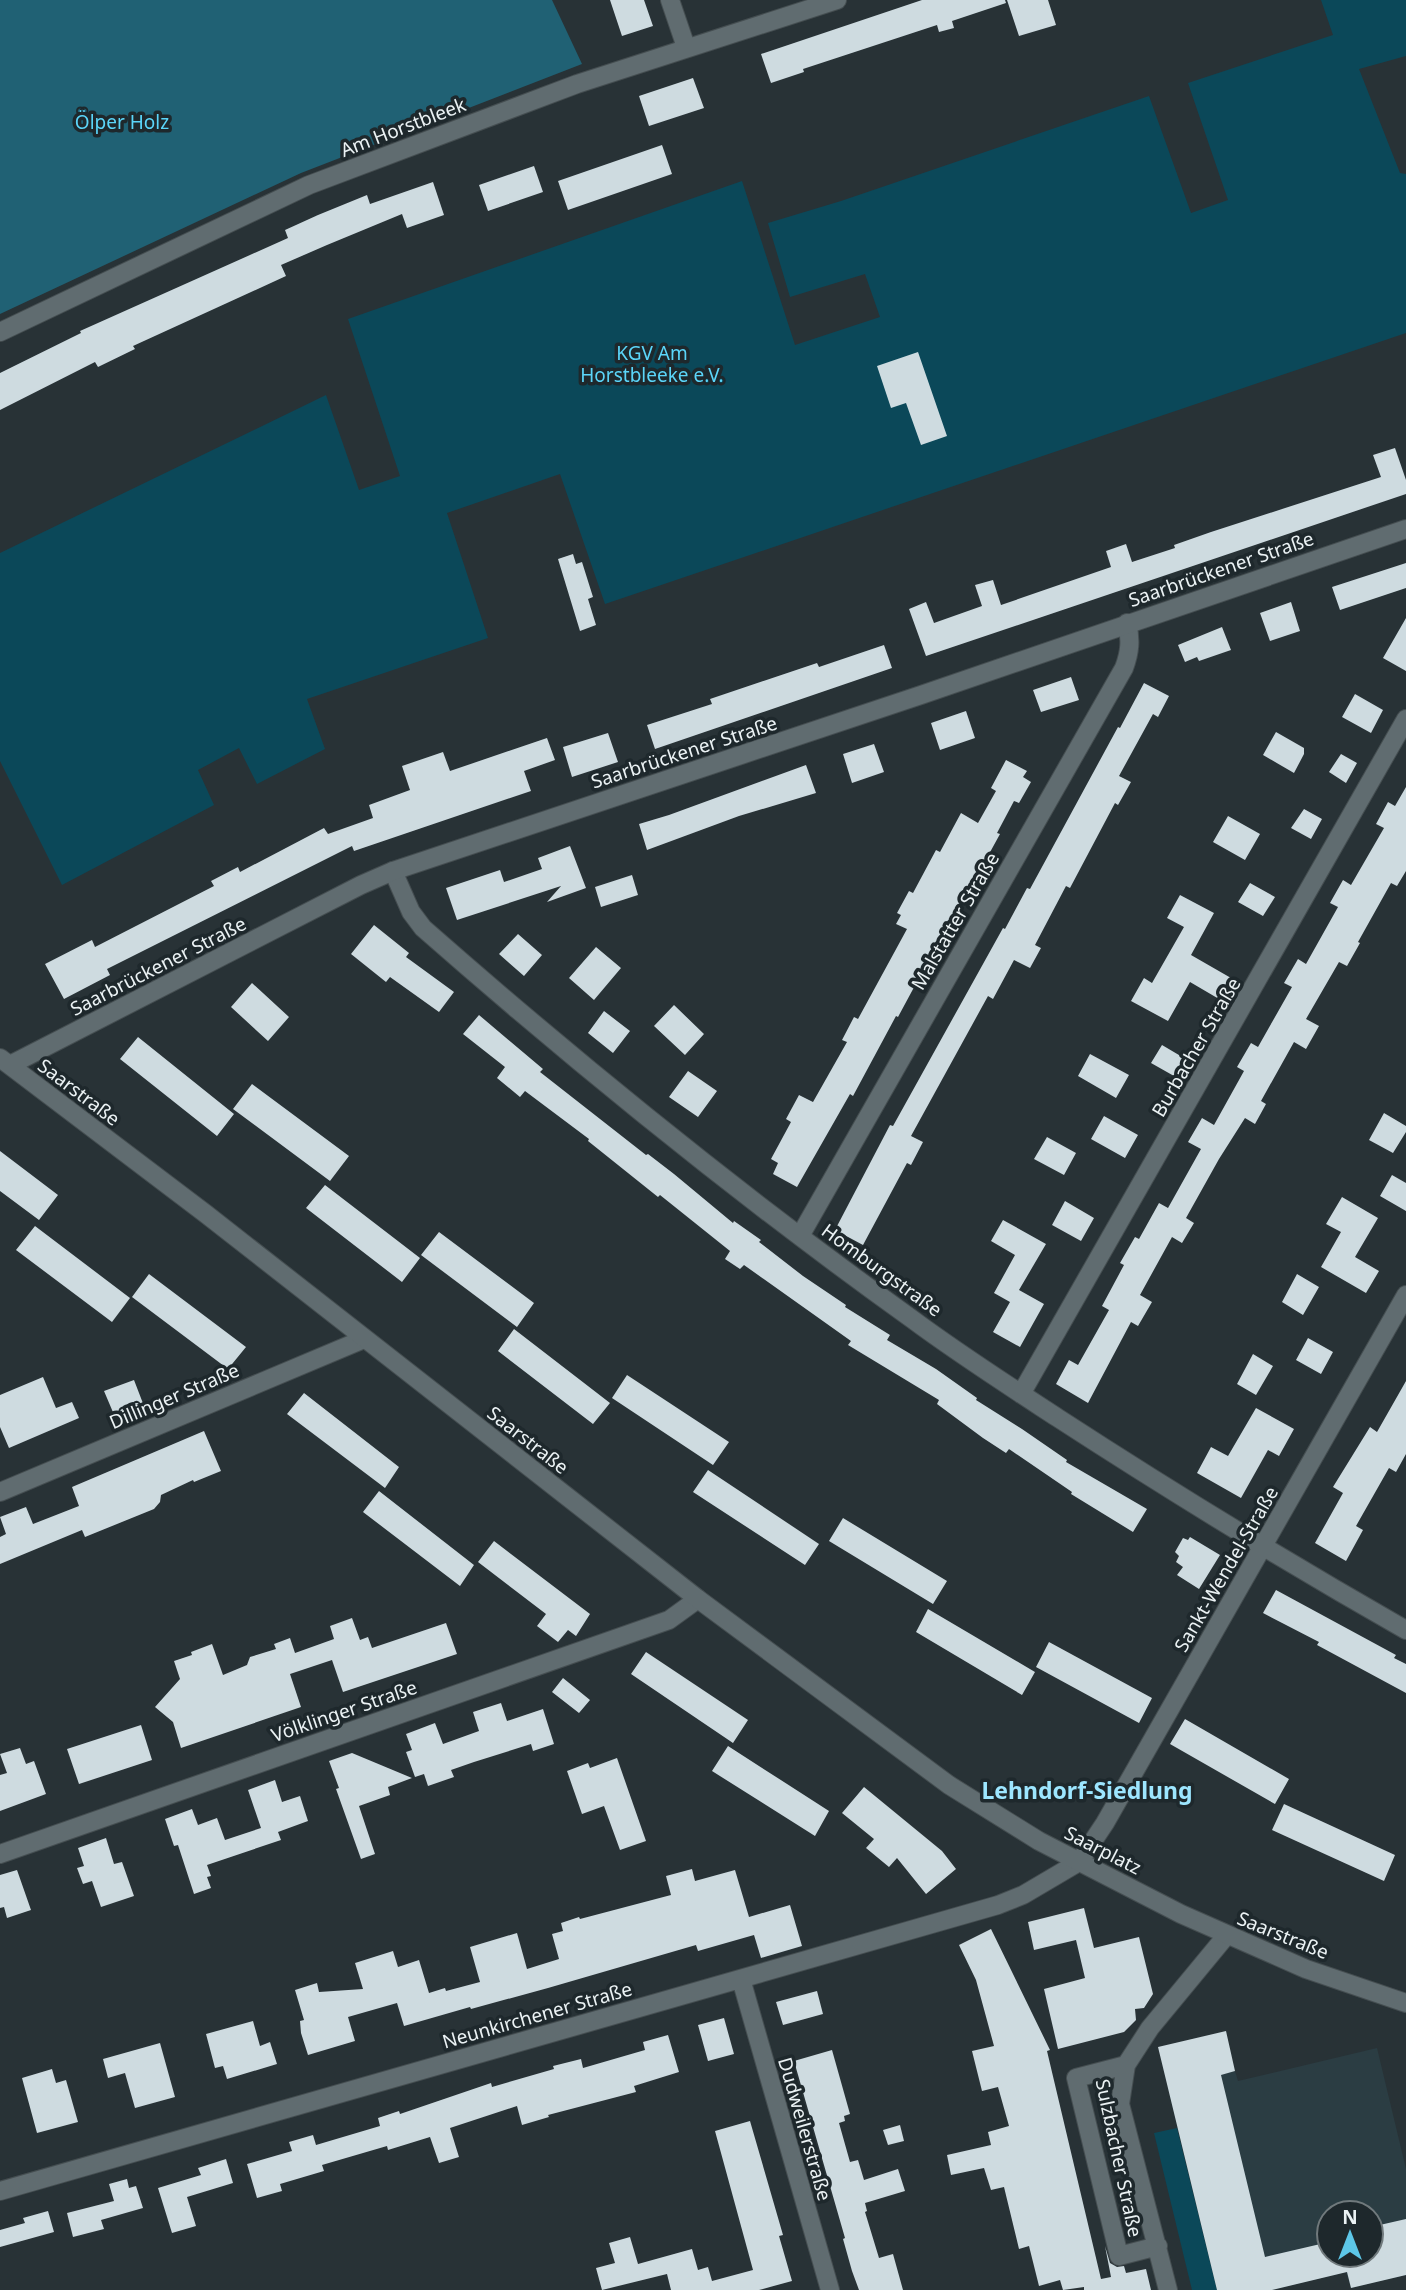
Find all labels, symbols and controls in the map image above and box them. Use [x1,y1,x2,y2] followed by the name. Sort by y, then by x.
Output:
[337,91,469,163] street label: Am Horstbleek
[75,109,169,135] park label: Ölper Holz
[580,340,724,388] park label: KGV Am Horstbleeke e.V.
[1125,525,1317,613] street label: Saarbrückener Straße
[588,710,780,794] street label: Saarbrückener Straße
[905,847,1005,995] street label: Malstatter Straße
[66,910,250,1022] street label: Saarbrückener Straße
[1146,973,1246,1121] street label: Burbacher Straße
[33,1053,125,1131] street label: Saarstraße
[817,1217,947,1323] street label: Homburgstraße
[105,1357,243,1435] street label: Dillinger Straße
[482,1400,574,1480] street label: Saarstraße
[1168,1481,1284,1657] street label: Sankt-Wendel-Straße
[268,1674,420,1748] street label: Völklinger Straße
[981,1774,1193,1806] district label: Lehndorf-Siedlung
[1060,1820,1146,1880] street label: Saarplatz
[1233,1905,1333,1965] street label: Saarstraße
[439,1975,635,2055] street label: Neunkirchener Straße
[772,2054,838,2204] street label: Dudweilerstraße
[1090,2077,1148,2239] street label: Sulzbacher Straße
[1315,2199,1385,2269] north arrow
[1342,2204,1358,2230] text: N

